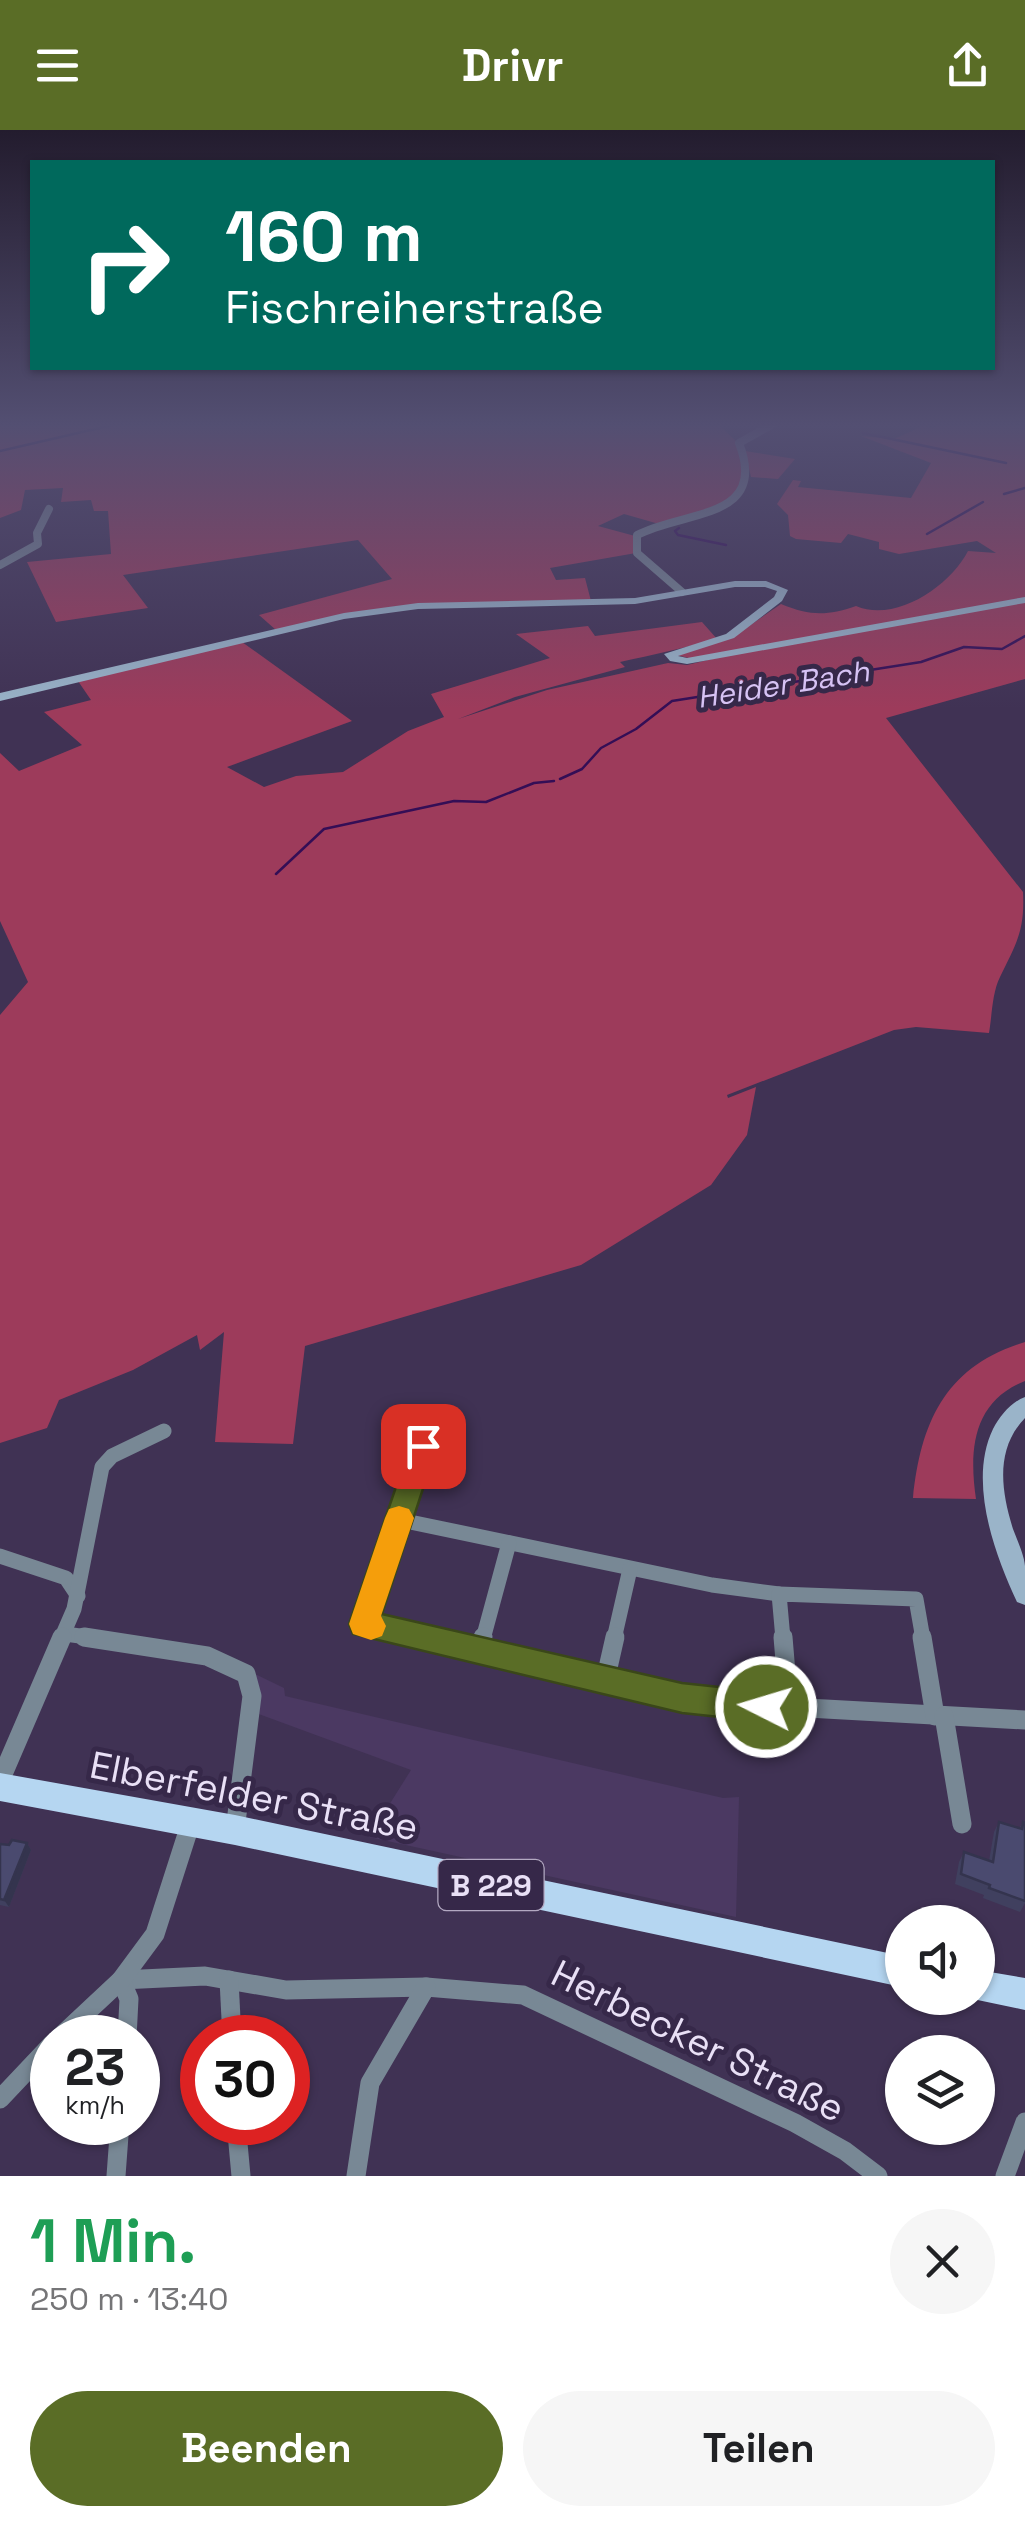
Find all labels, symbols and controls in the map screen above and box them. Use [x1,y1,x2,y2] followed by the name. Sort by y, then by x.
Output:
[461,37,564,94] text: Drivr
[30,38,85,93] icon: menu
[940,38,995,93] icon: share
[225,192,423,281] text: 160 m
[60,200,190,330] icon: right
[225,279,604,336] text: Fischreiherstraße
[694,651,873,717] water label: Heider Bach
[381,1404,466,1489] pin
[396,1419,451,1474] icon: arrive
[714,1655,818,1759] position arrow
[86,1741,422,1851] street label: Elberfelder Straße
[438,1860,544,1910] road number: B 229
[885,1905,995,2145] map controls
[885,1905,995,2015] button: sound
[544,1949,852,2133] street label: Herbecker Straße
[180,2015,310,2145] speed limit sign: 30
[885,2035,995,2145] button: layers
[65,2036,125,2100] text: 23
[65,2089,125,2121] text: km/h
[30,2203,196,2280] text: 1 Min.
[890,2209,995,2314] button: close
[30,2279,228,2319] text: 250 m · 13:40
[30,2391,503,2506] button: Beenden
[523,2391,995,2506] button: Teilen

